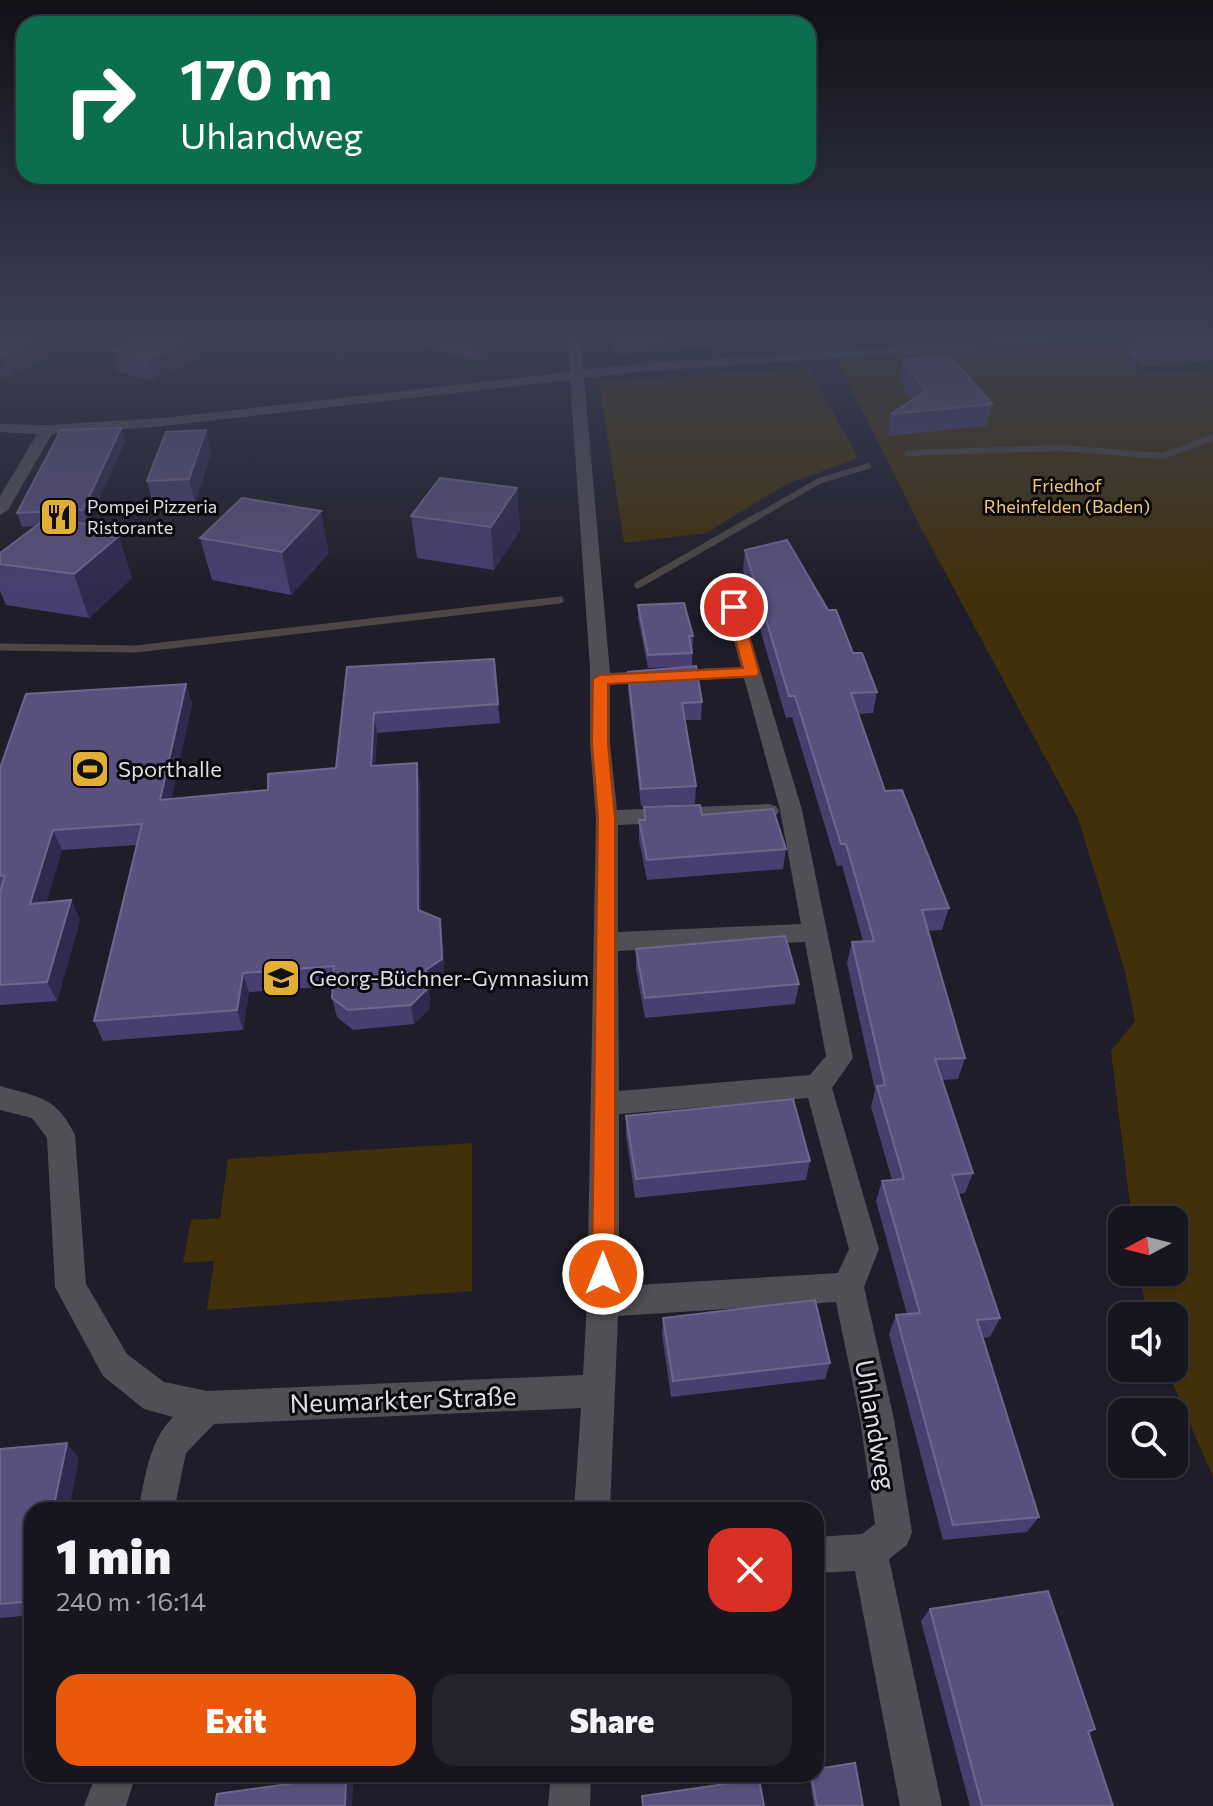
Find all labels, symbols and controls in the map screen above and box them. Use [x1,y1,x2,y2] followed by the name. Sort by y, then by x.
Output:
[180,43,333,112] text: 170 m
[48,48,152,152] icon: right
[180,112,363,156] text: Uhlandweg
[984,474,1150,517] park label: Friedhof Rheinfelden (Baden)
[87,495,217,538] place label: Pompei Pizzeria Ristorante
[38,496,80,538] restaurant icon: Pompei Pizzeria Ristorante
[700,573,768,641] pin
[712,585,756,629] icon: arrive
[69,748,111,790] sports icon: Sporthalle
[118,755,222,782] place label: Sporthalle
[260,957,302,999] school or university icon: Georg-Büchner-Gymnasium
[309,964,589,991] place label: Georg-Büchner-Gymnasium
[1108,1206,1188,1286] north arrow
[1108,1206,1188,1478] map controls
[561,1232,645,1316] position arrow
[1108,1302,1188,1382] button: sound
[850,1357,903,1493] street label: Uhlandweg
[289,1379,517,1418] street label: Neumarkter Straße
[1108,1398,1188,1478] button: search
[56,1525,171,1584] text: 1 min
[708,1528,792,1612] button: close
[56,1585,206,1616] text: 240 m · 16:14
[56,1674,416,1766] button: Exit
[432,1674,792,1766] button: Share

